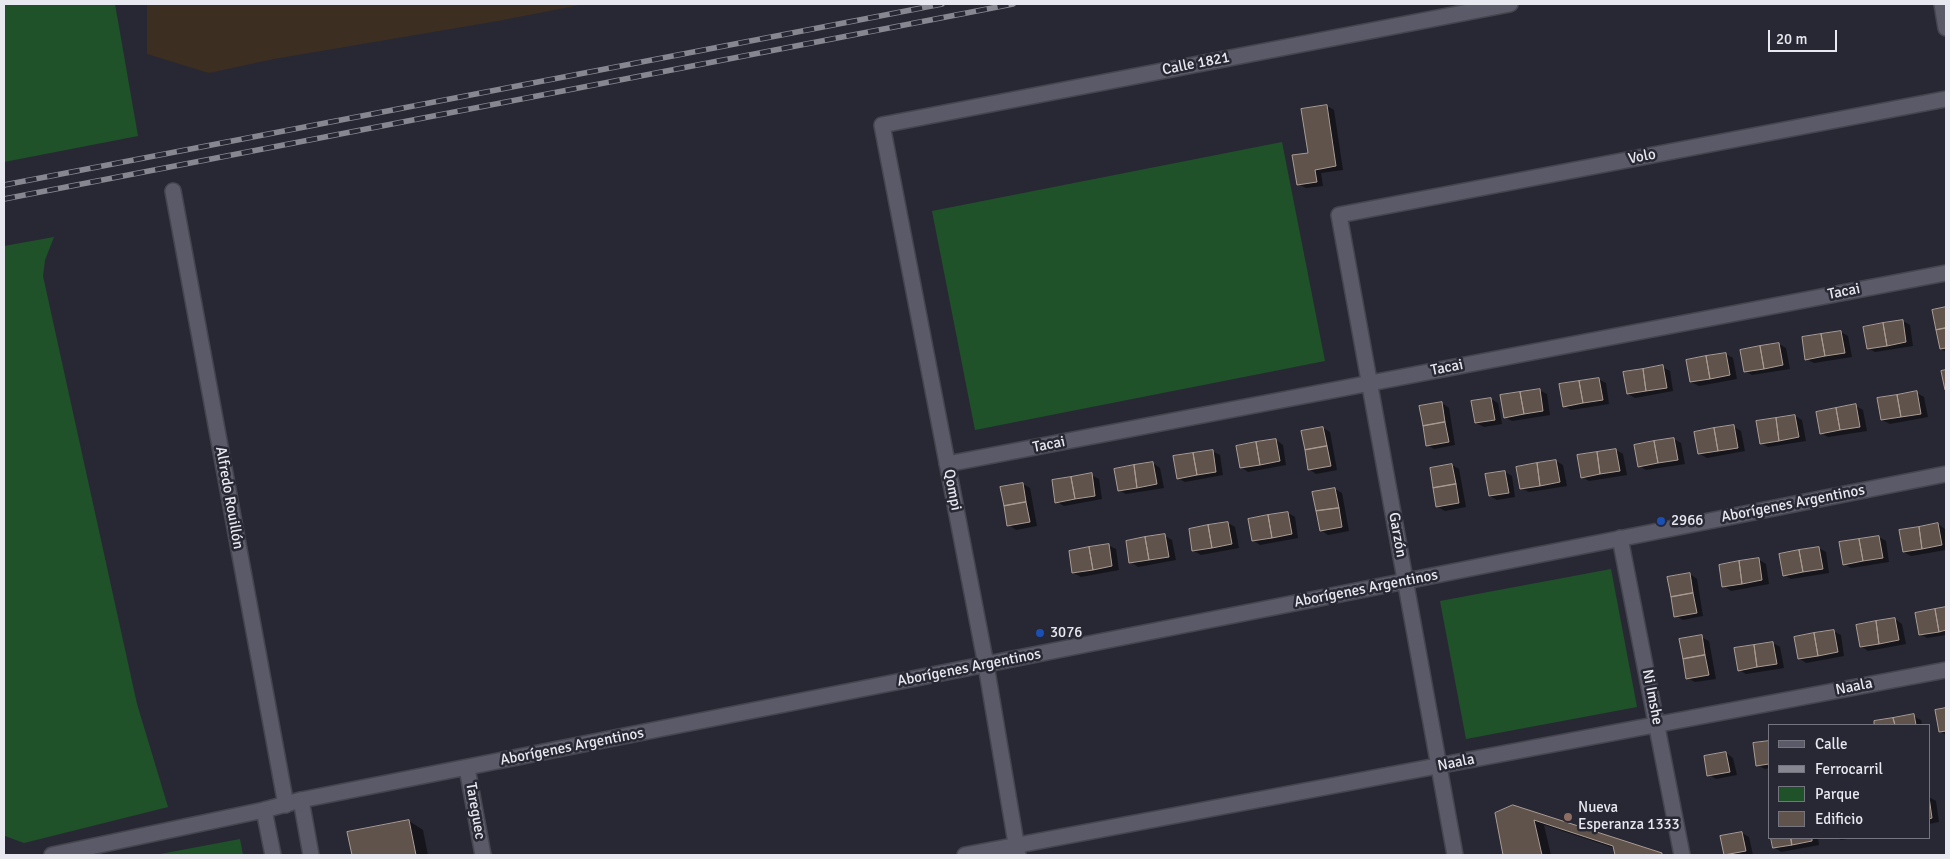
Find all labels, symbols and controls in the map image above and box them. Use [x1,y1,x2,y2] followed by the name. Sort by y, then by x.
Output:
[1770,20,1839,52] scale bar
[1776,30,1807,48] text: 20 m
[1161,49,1231,79] street label: Calle 1821
[1627,146,1657,168] street label: Volo
[1826,280,1862,304] street label: Tacai
[1429,356,1465,380] street label: Tacai
[1031,433,1067,457] street label: Tacai
[211,445,247,551] street label: Alfredo Rouillón
[939,468,965,512] street label: Qompi
[1720,481,1866,527] street label: Aborígenes Argentinos
[1384,511,1410,559] street label: Garzón
[1671,512,1703,530] place label: 2966
[1655,515,1667,527] marker: 2966
[1293,566,1439,612] street label: Aborígenes Argentinos
[1050,624,1082,642] place label: 3076
[1034,627,1046,639] marker: 3076
[896,645,1042,691] street label: Aborígenes Argentinos
[1638,668,1666,726] street label: Ni Imshe
[1834,675,1874,699] street label: Naala
[499,724,645,770] street label: Aborígenes Argentinos
[1768,724,1930,839] legend
[1815,735,1848,753] text: Calle
[1436,751,1476,775] street label: Naala
[1815,760,1883,778] text: Ferrocarril
[461,781,489,841] street label: Tareguec
[1815,785,1860,803] text: Parque
[1578,799,1680,834] place label: Nueva Esperanza 1333
[1815,810,1863,828] text: Edificio
[1562,811,1574,823] marker: Nueva Esperanza 1333

